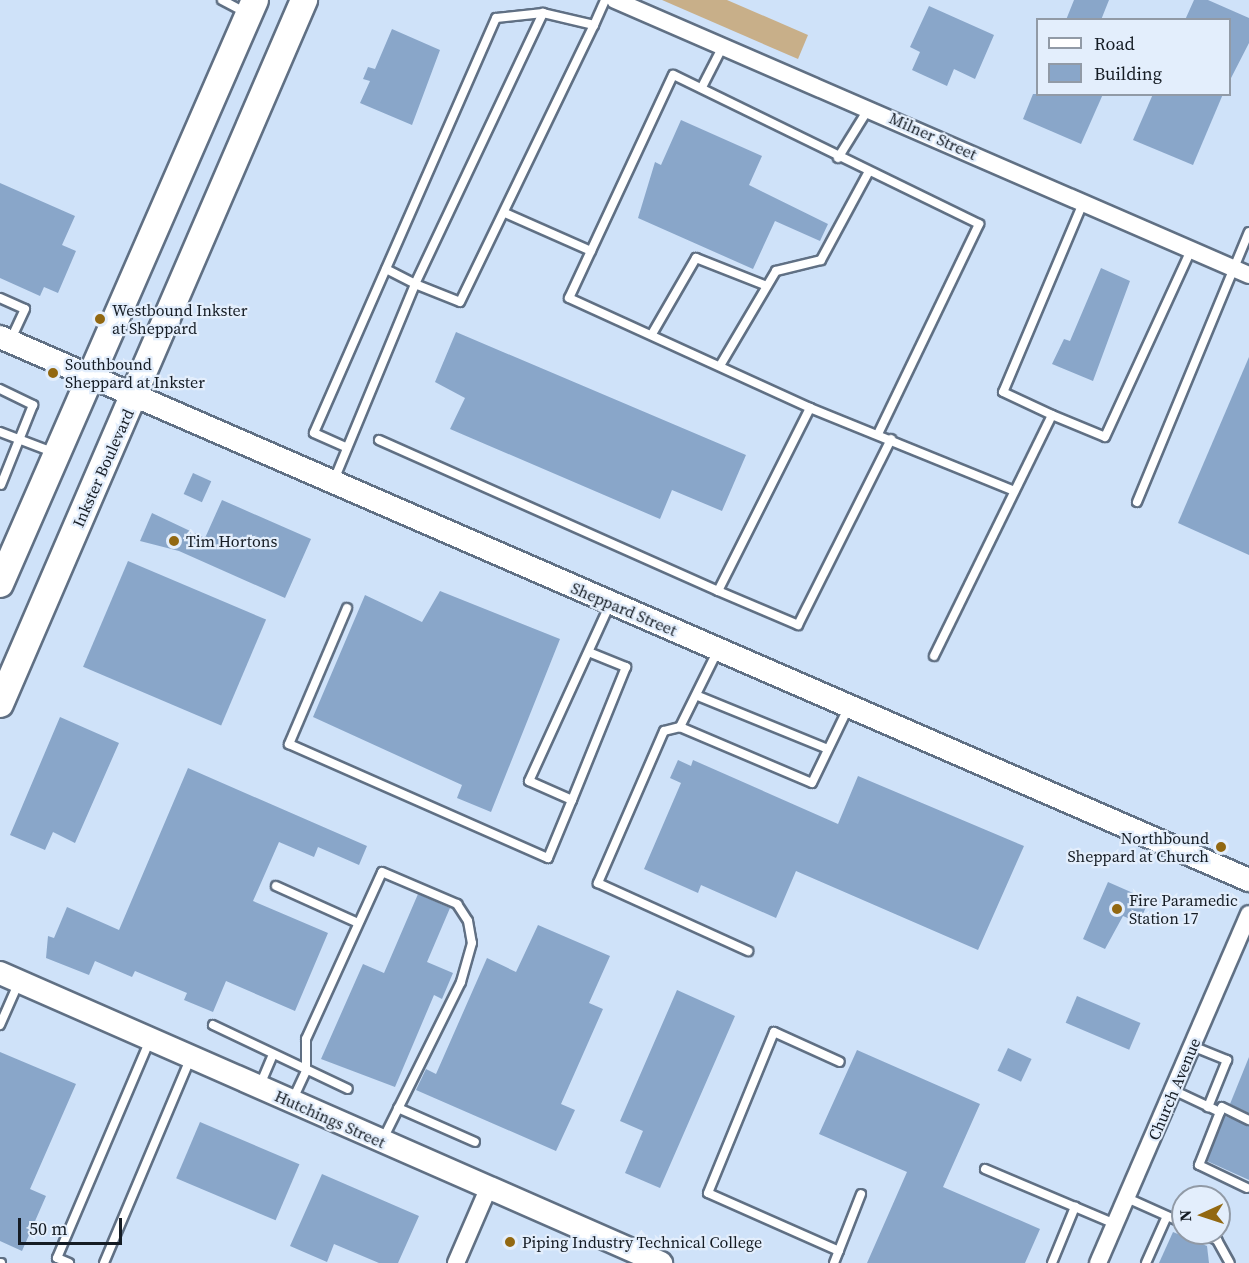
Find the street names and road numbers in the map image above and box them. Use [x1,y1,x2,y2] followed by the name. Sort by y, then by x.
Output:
[886,108,980,164] street label: Milner Street
[68,406,138,530] street label: Inkster Boulevard
[568,578,680,640] street label: Sheppard Street
[1144,1035,1204,1143] street label: Church Avenue
[272,1086,388,1152] street label: Hutchings Street

